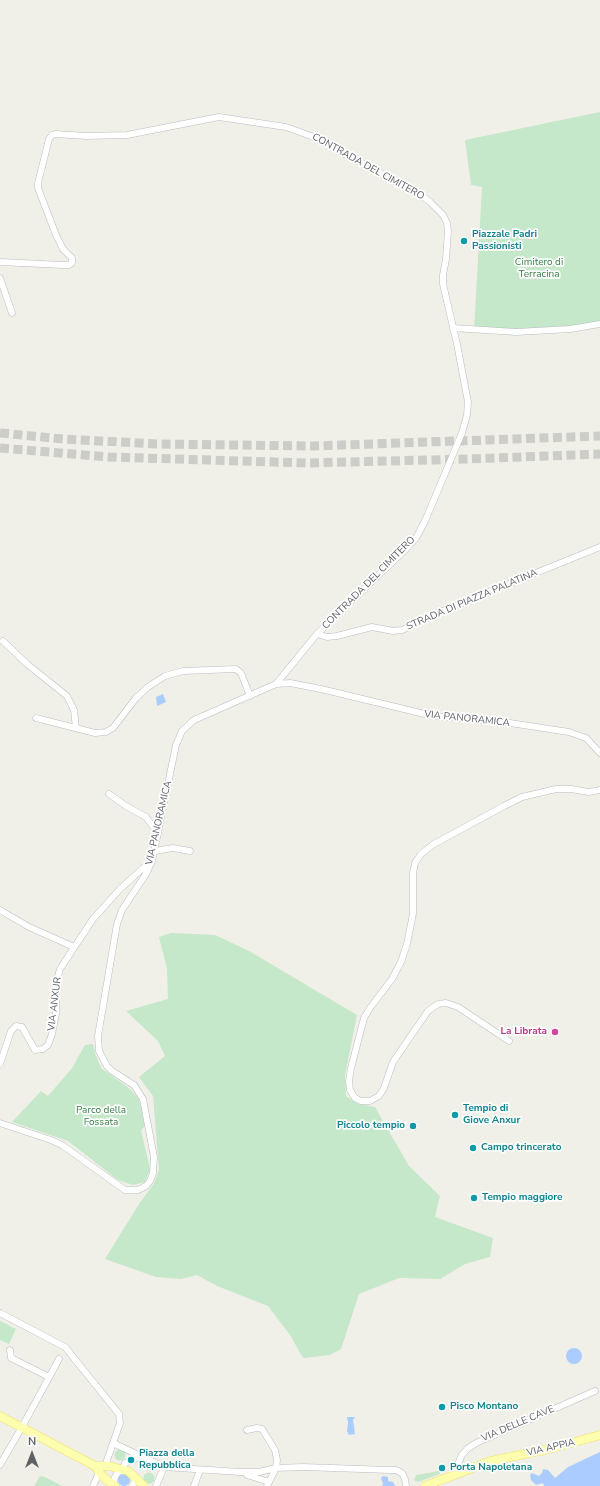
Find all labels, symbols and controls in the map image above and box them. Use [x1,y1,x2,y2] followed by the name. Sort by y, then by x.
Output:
[310,131,426,203] street label: CONTRADA DEL CIMITERO
[472,229,537,252] place label: Piazzale Padri Passionisti
[459,236,469,246] marker: Piazzale Padri Passionisti
[515,257,563,280] park label: Cimitero di Terracina
[320,534,418,632] street label: CONTRADA DEL CIMITERO
[405,567,539,633] street label: STRADA DI PIAZZA PALATINA
[424,709,510,729] street label: VIA PANORAMICA
[143,780,175,866] street label: VIA PANORAMICA
[46,976,64,1032] street label: VIA ANXUR
[500,1026,547,1038] place label: La Librata
[550,1027,560,1037] marker: La Librata
[463,1103,520,1126] place label: Tempio di Giove Anxur
[76,1105,126,1128] park label: Parco della Fossata
[450,1110,460,1120] marker: Tempio di Giove Anxur
[337,1120,405,1132] place label: Piccolo tempio
[408,1121,418,1131] marker: Piccolo tempio
[481,1142,561,1154] place label: Campo trincerato
[468,1143,478,1153] marker: Campo trincerato
[482,1192,563,1204] place label: Tempio maggiore
[469,1193,479,1203] marker: Tempio maggiore
[450,1401,518,1413] place label: Pisco Montano
[437,1402,447,1412] marker: Pisco Montano
[480,1403,556,1445] street label: VIA DELLE CAVE
[12,1434,52,1474] north arrow
[28,1434,36,1449] text: N
[526,1437,576,1459] street label: VIA APPIA
[139,1448,194,1472] place label: Piazza della Repubblica
[126,1455,136,1465] marker: Piazza della Repubblica
[450,1462,532,1474] place label: Porta Napoletana
[437,1463,447,1473] marker: Porta Napoletana

